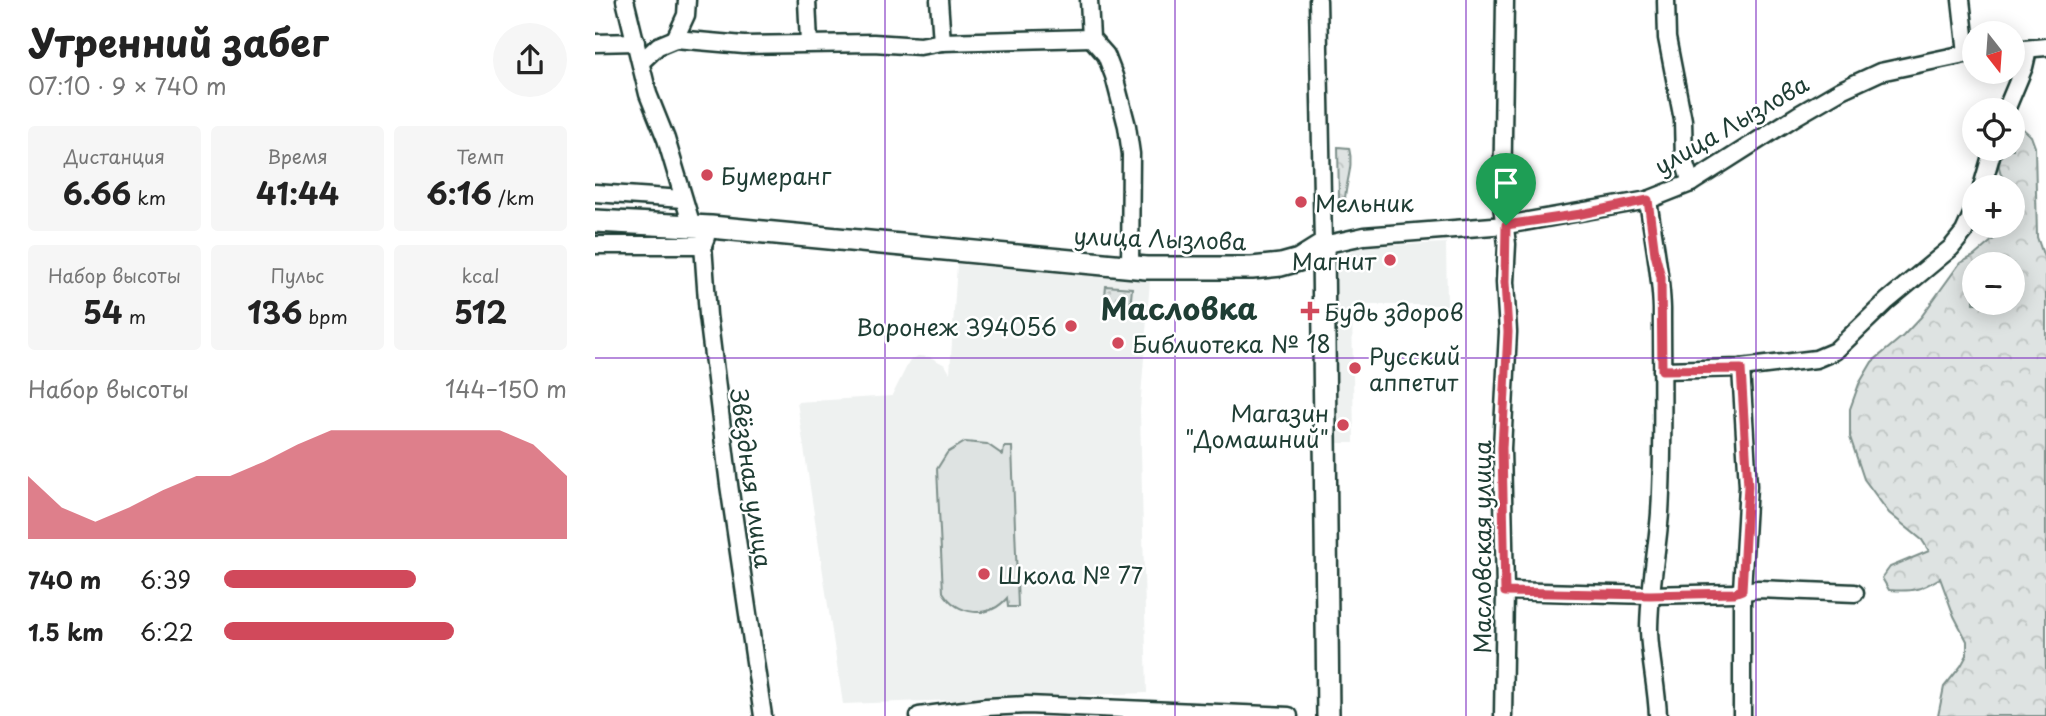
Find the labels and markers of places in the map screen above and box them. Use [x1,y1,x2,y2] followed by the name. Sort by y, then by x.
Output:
[1476,153,1536,225] pin
[721,158,832,193] place label: Бумеранг
[699,167,715,183] marker: Бумеранг
[1315,185,1414,220] place label: Мельник
[1293,194,1309,210] marker: Мельник
[1292,243,1378,278] place label: Магнит
[1382,252,1398,268] marker: Магнит
[1324,294,1463,329] place label: Будь здоров
[1302,303,1318,319] marker: Будь здоров
[856,309,1057,344] place label: Воронеж 394056
[1063,318,1079,334] marker: Воронеж 394056
[1132,326,1331,361] place label: Библиотека № 18
[1110,335,1126,351] marker: Библиотека № 18
[1369,338,1460,399] place label: Русский аппетит
[1347,360,1363,376] marker: Русский аппетит
[1185,395,1329,456] place label: Магазин "Домашний"
[1335,417,1351,433] marker: Магазин "Домашний"
[998,557,1143,592] place label: Школа № 77
[976,566,992,582] marker: Школа № 77

